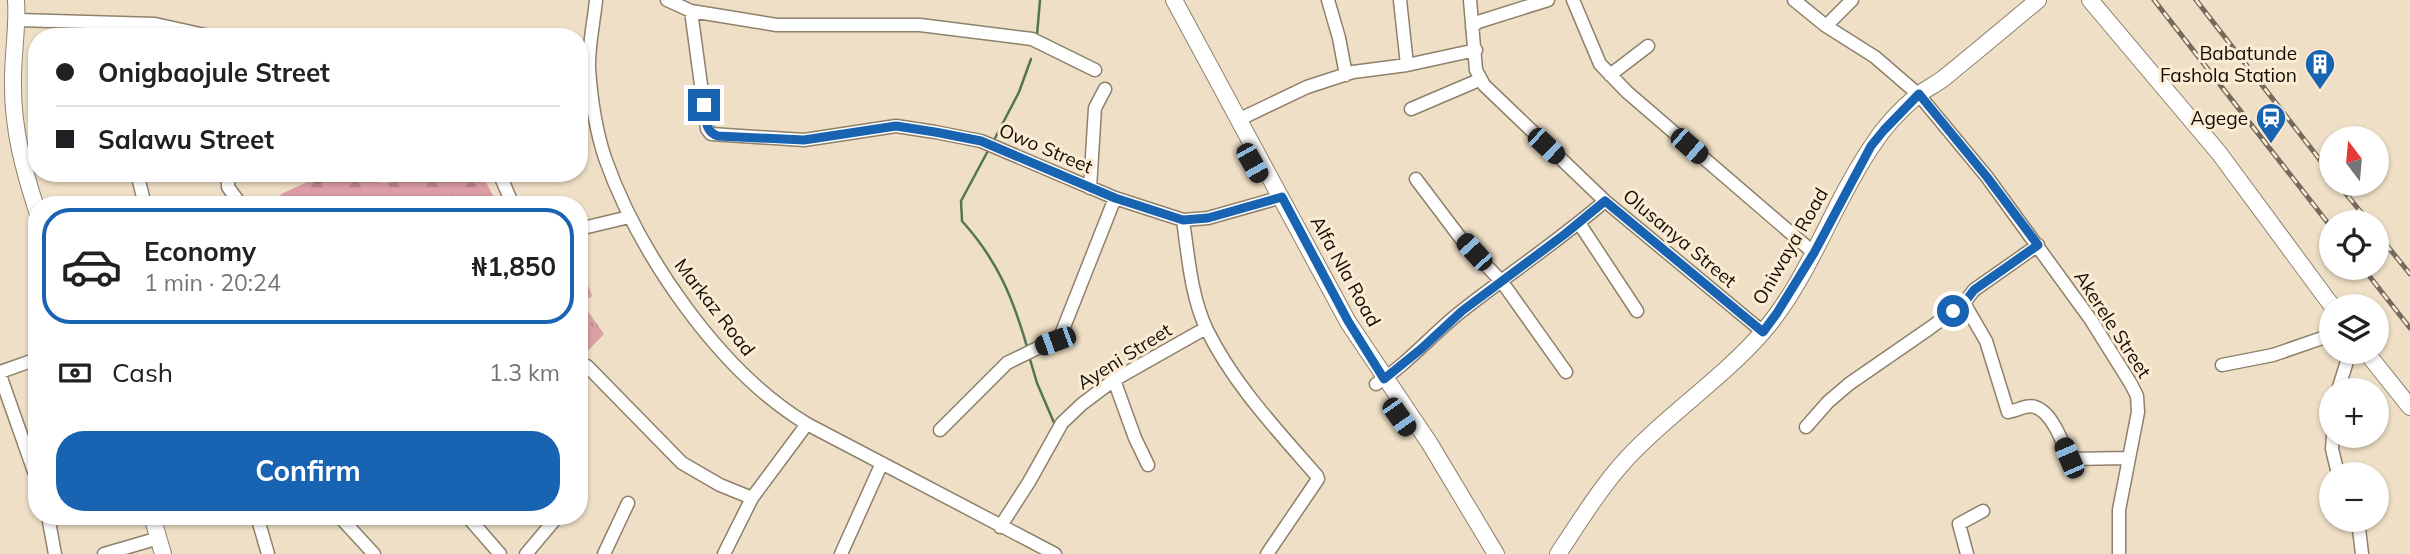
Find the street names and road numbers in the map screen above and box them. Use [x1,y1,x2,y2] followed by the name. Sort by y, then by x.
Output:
[996,118,1097,179] street label: Owo Street
[1747,183,1833,309] street label: Oniwaya Road
[1618,184,1742,293] street label: Olusanya Street
[1306,211,1386,331] street label: Alfa Nla Road
[669,253,761,361] street label: Markaz Road
[2069,266,2157,383] street label: Akerele Street
[1072,317,1176,395] street label: Ayeni Street

